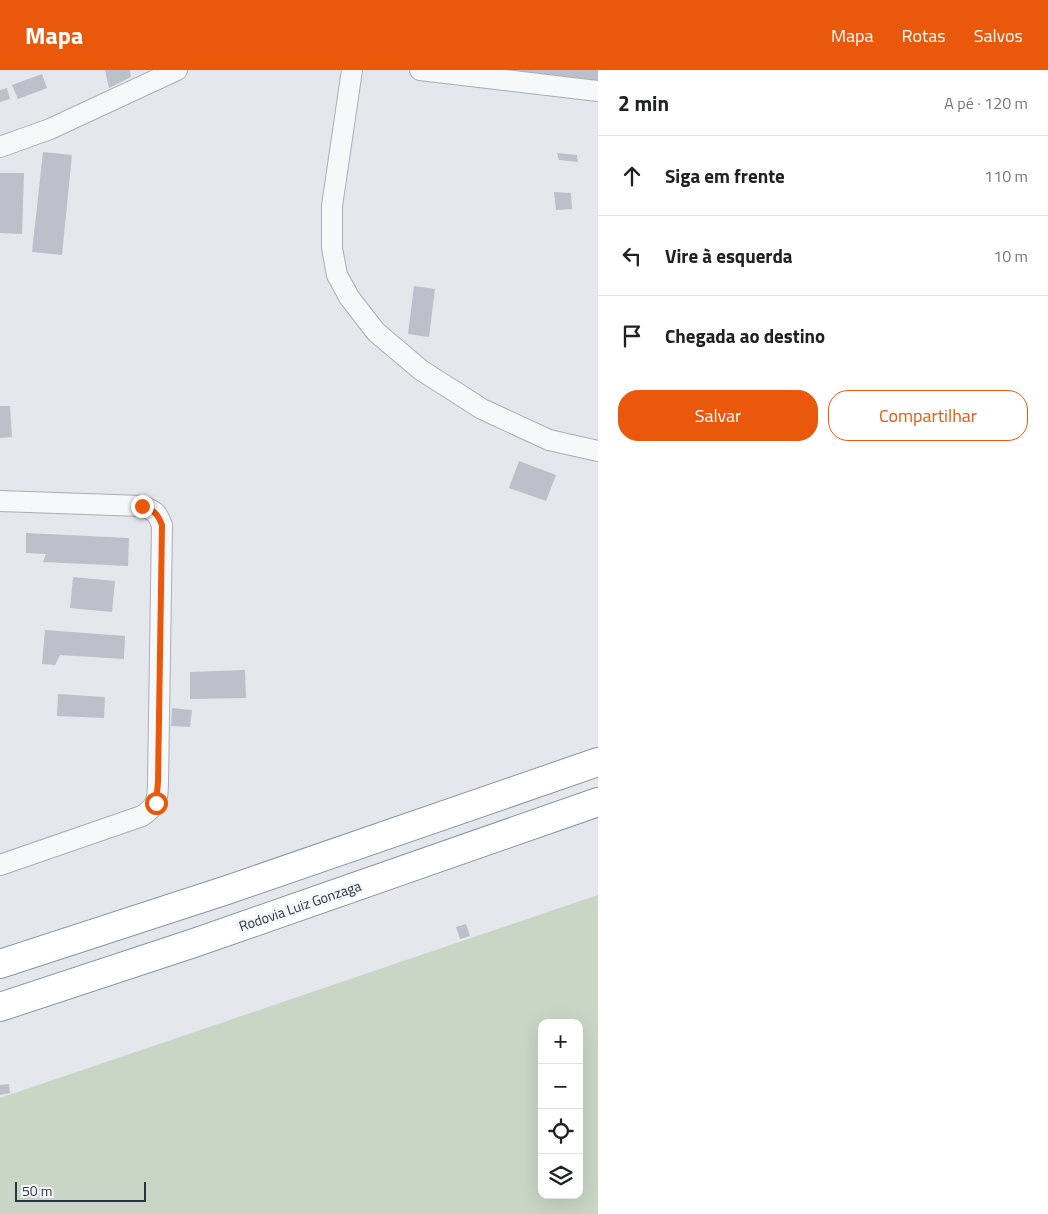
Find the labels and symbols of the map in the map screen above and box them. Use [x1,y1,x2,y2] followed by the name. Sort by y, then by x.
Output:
[131,495,154,518] route end
[145,792,168,815] route start
[236,875,364,936] street label: Rodovia Luiz Gonzaga
[15,1179,146,1202] scale bar

